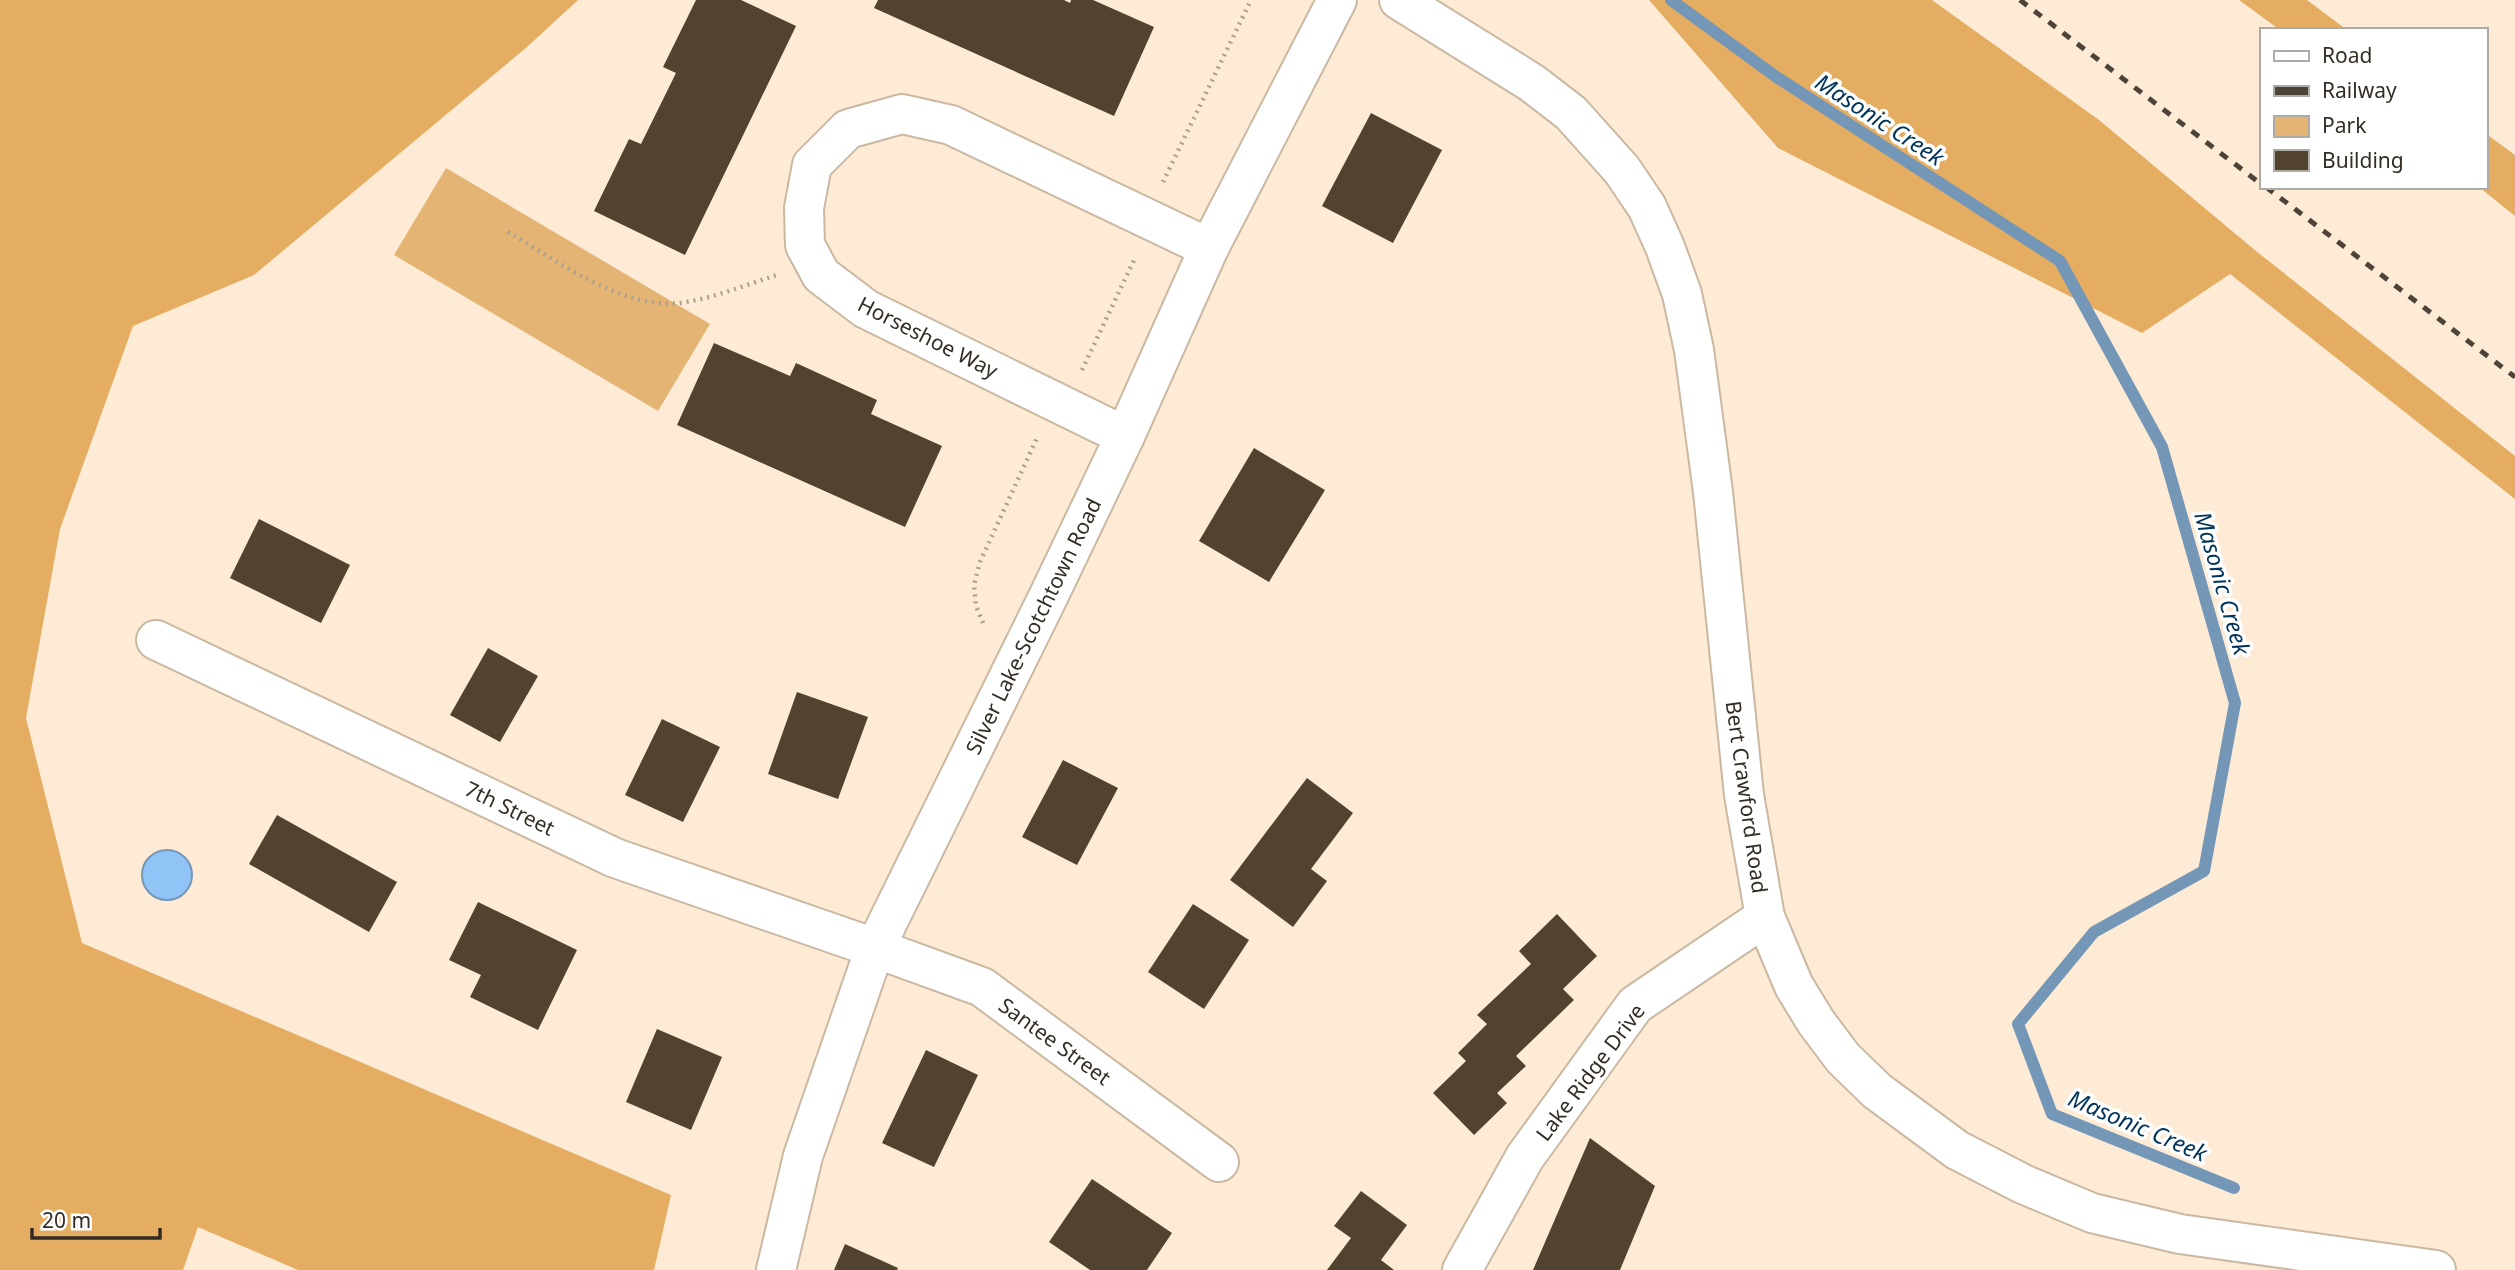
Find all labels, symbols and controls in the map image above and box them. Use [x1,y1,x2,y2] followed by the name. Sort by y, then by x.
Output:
[2260,28,2487,189] legend
[2322,41,2372,69] text: Road
[1809,65,1952,173] water label: Masonic Creek
[2322,76,2397,104] text: Railway
[2322,111,2367,139] text: Park
[2322,146,2404,174] text: Building
[853,290,1003,384] street label: Horseshoe Way
[959,493,1107,759] street label: Silver Lake-Scotchtown Road
[2187,508,2259,660] water label: Masonic Creek
[1720,699,1774,895] street label: Bert Crawford Road
[460,774,560,842] street label: 7th Street
[994,991,1117,1091] street label: Santee Street
[1529,998,1651,1146] street label: Lake Ridge Drive
[2064,1081,2214,1169] water label: Masonic Creek
[32,1196,159,1240] scale bar
[42,1206,91,1234] text: 20 m

